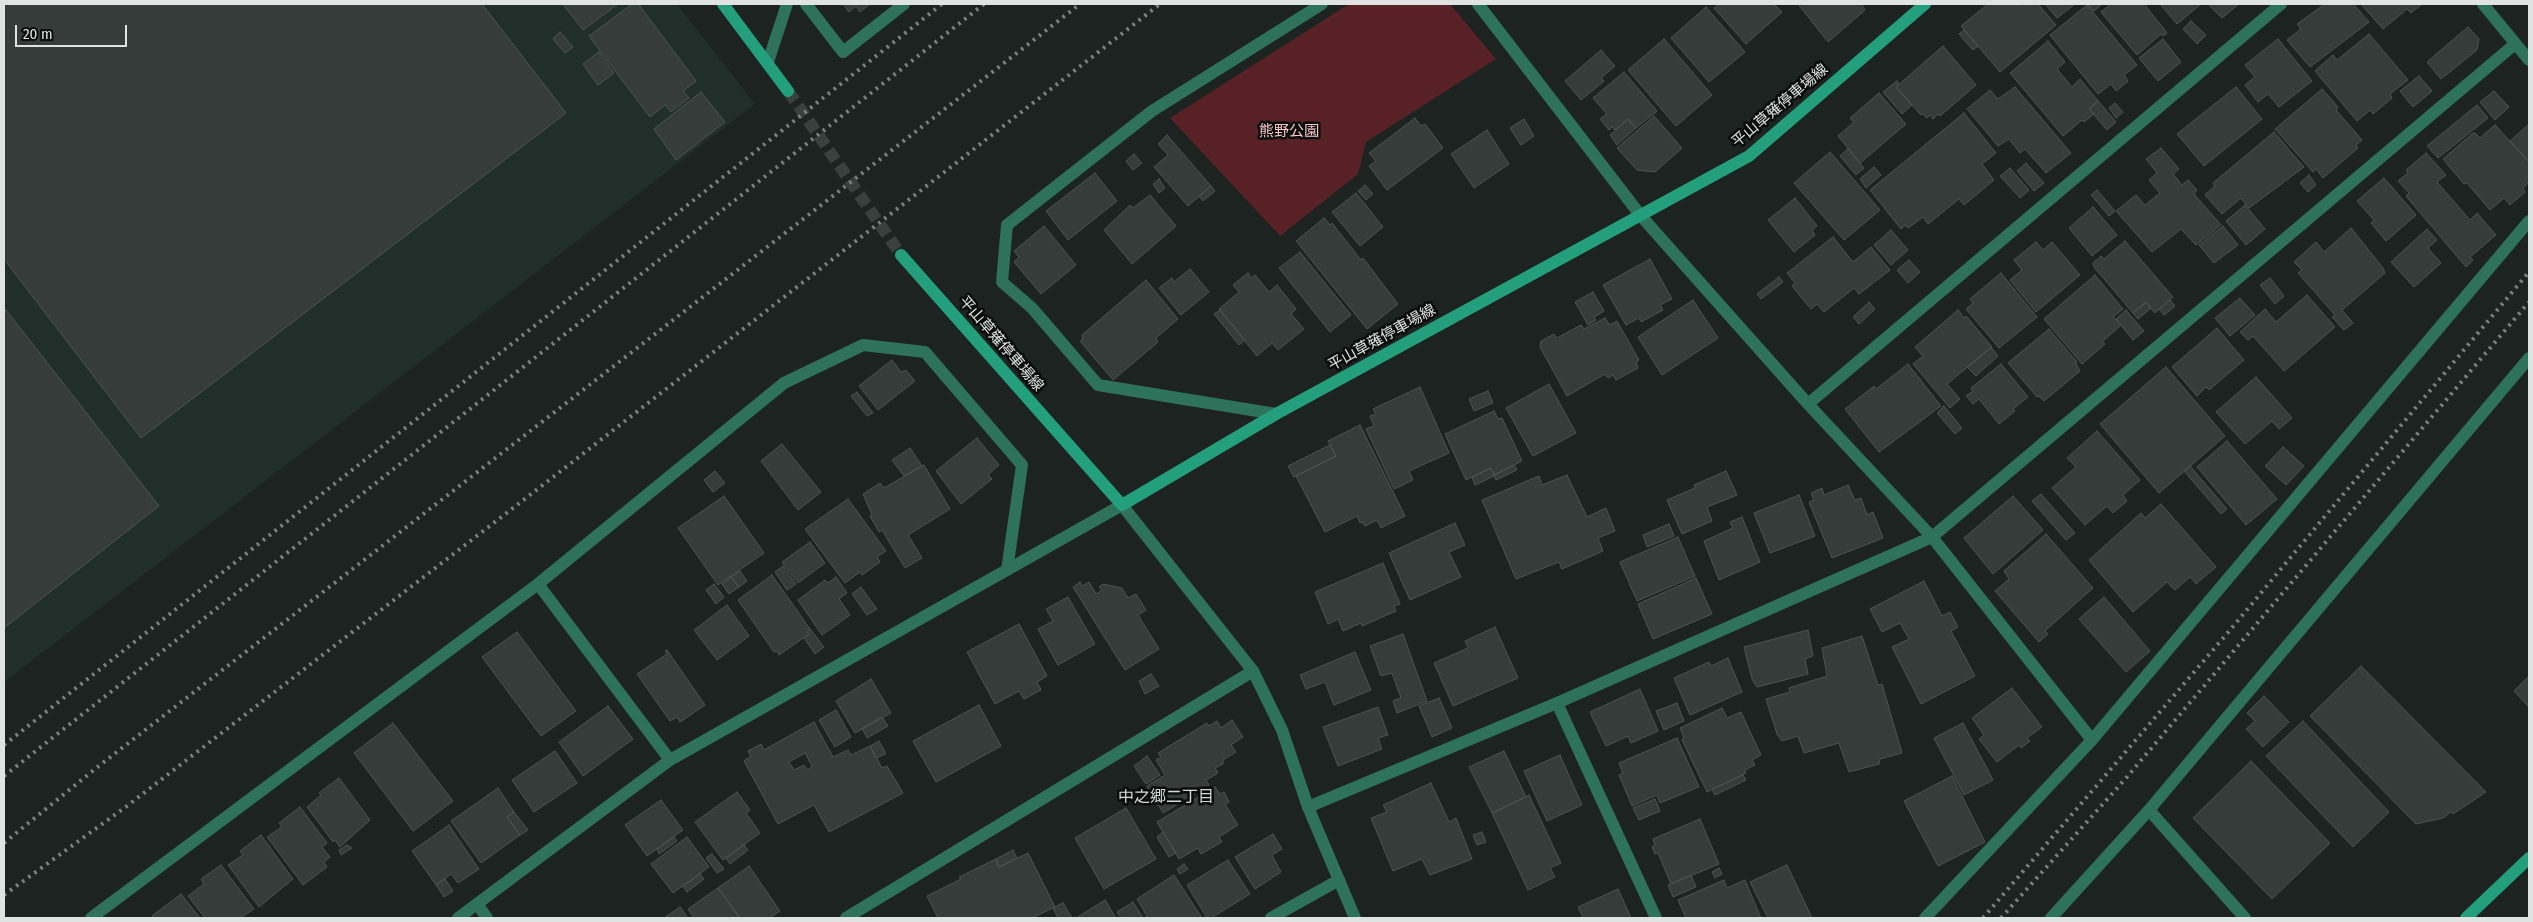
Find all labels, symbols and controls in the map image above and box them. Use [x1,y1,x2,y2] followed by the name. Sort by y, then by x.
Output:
[18,15,130,47] scale bar
[23,25,53,43] text: 20 m
[1728,61,1832,151] street label: 平山草薙停車場線
[1259,123,1319,141] park label: 熊野公園
[955,293,1047,395] street label: 平山草薙停車場線
[1325,301,1439,375] street label: 平山草薙停車場線
[1118,788,1214,808] district label: 中之郷二丁目

